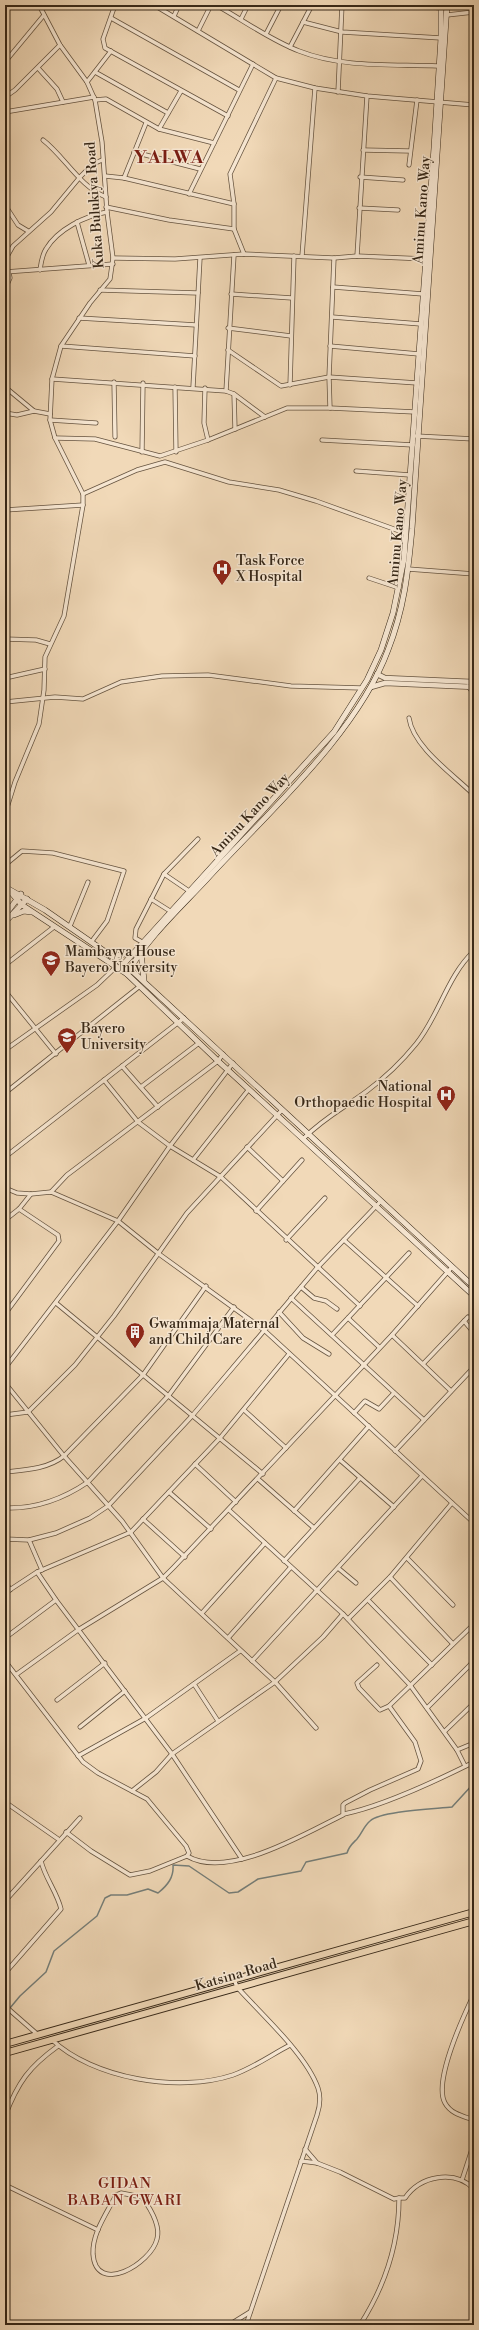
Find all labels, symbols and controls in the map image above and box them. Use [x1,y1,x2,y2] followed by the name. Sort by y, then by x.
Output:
[82,141,108,269] street label: Kuka Bulukiya Road
[134,146,205,169] district label: YALWA
[409,155,435,266] street label: Aminu Kano Way
[384,478,412,589] street label: Aminu Kano Way
[235,552,305,586] place label: Task Force X Hospital
[211,558,233,586] hospital icon: Task Force X Hospital
[206,769,294,861] street label: Aminu Kano Way
[64,943,177,977] place label: Mambayya House Bayero University
[40,949,62,977] school or university icon: Mambayya House Bayero University
[80,1020,146,1054] place label: Bayero University
[56,1026,78,1054] school or university icon: Bayero University
[294,1078,432,1112] place label: National Orthopaedic Hospital
[435,1084,457,1112] hospital icon: National Orthopaedic Hospital
[149,1315,279,1349] place label: Gwammaja Maternal and Child Care
[124,1321,146,1349] building icon: Gwammaja Maternal and Child Care
[193,1955,279,1995] street label: Katsina Road
[66,2174,183,2210] district label: GIDAN BABAN GWARI

